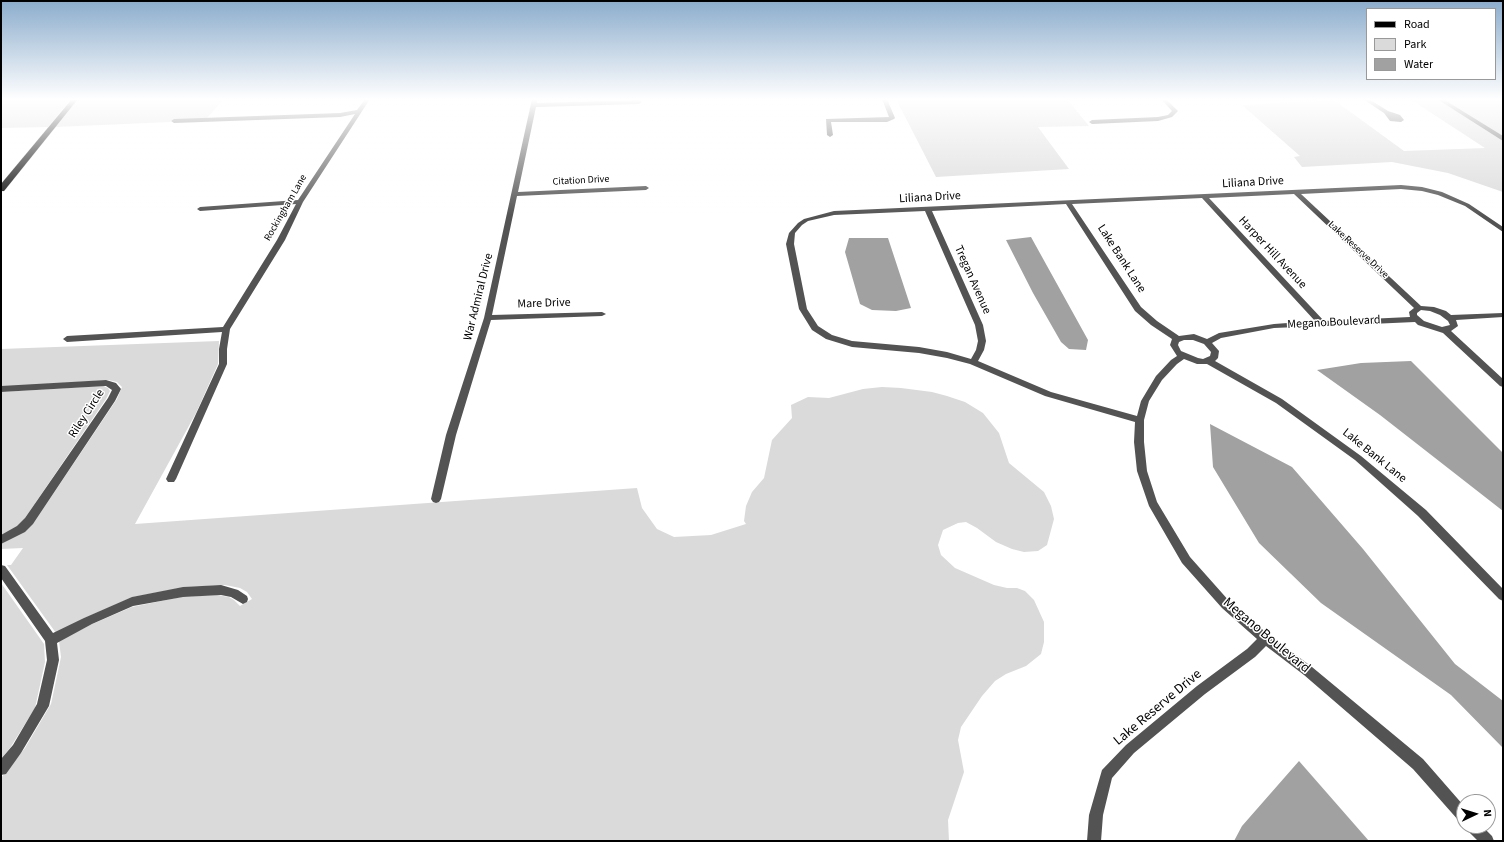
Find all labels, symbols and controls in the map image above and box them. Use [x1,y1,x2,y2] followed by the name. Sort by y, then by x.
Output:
[1366,8,1496,80] legend
[1404,16,1430,33] text: Road
[1404,36,1426,53] text: Park
[1404,56,1433,73] text: Water
[262,173,310,243] street label: Rockingham Lane
[552,174,610,188] street label: Citation Drive
[1222,174,1284,192] street label: Liliana Drive
[899,189,961,207] street label: Liliana Drive
[1235,214,1309,292] street label: Harper Hill Avenue
[1325,219,1391,281] street label: Lake Reserve Drive
[1094,222,1148,296] street label: Lake Bank Lane
[950,243,994,317] street label: Tregan Avenue
[461,252,497,342] street label: War Admiral Drive
[517,296,571,312] street label: Mare Drive
[1287,313,1381,333] street label: Megano Boulevard
[66,387,108,441] street label: Riley Circle
[1339,426,1409,486] street label: Lake Bank Lane
[1219,595,1313,677] street label: Megano Boulevard
[1111,666,1205,750] street label: Lake Reserve Drive
[1456,794,1496,834] north arrow
[1480,809,1495,817] text: N

